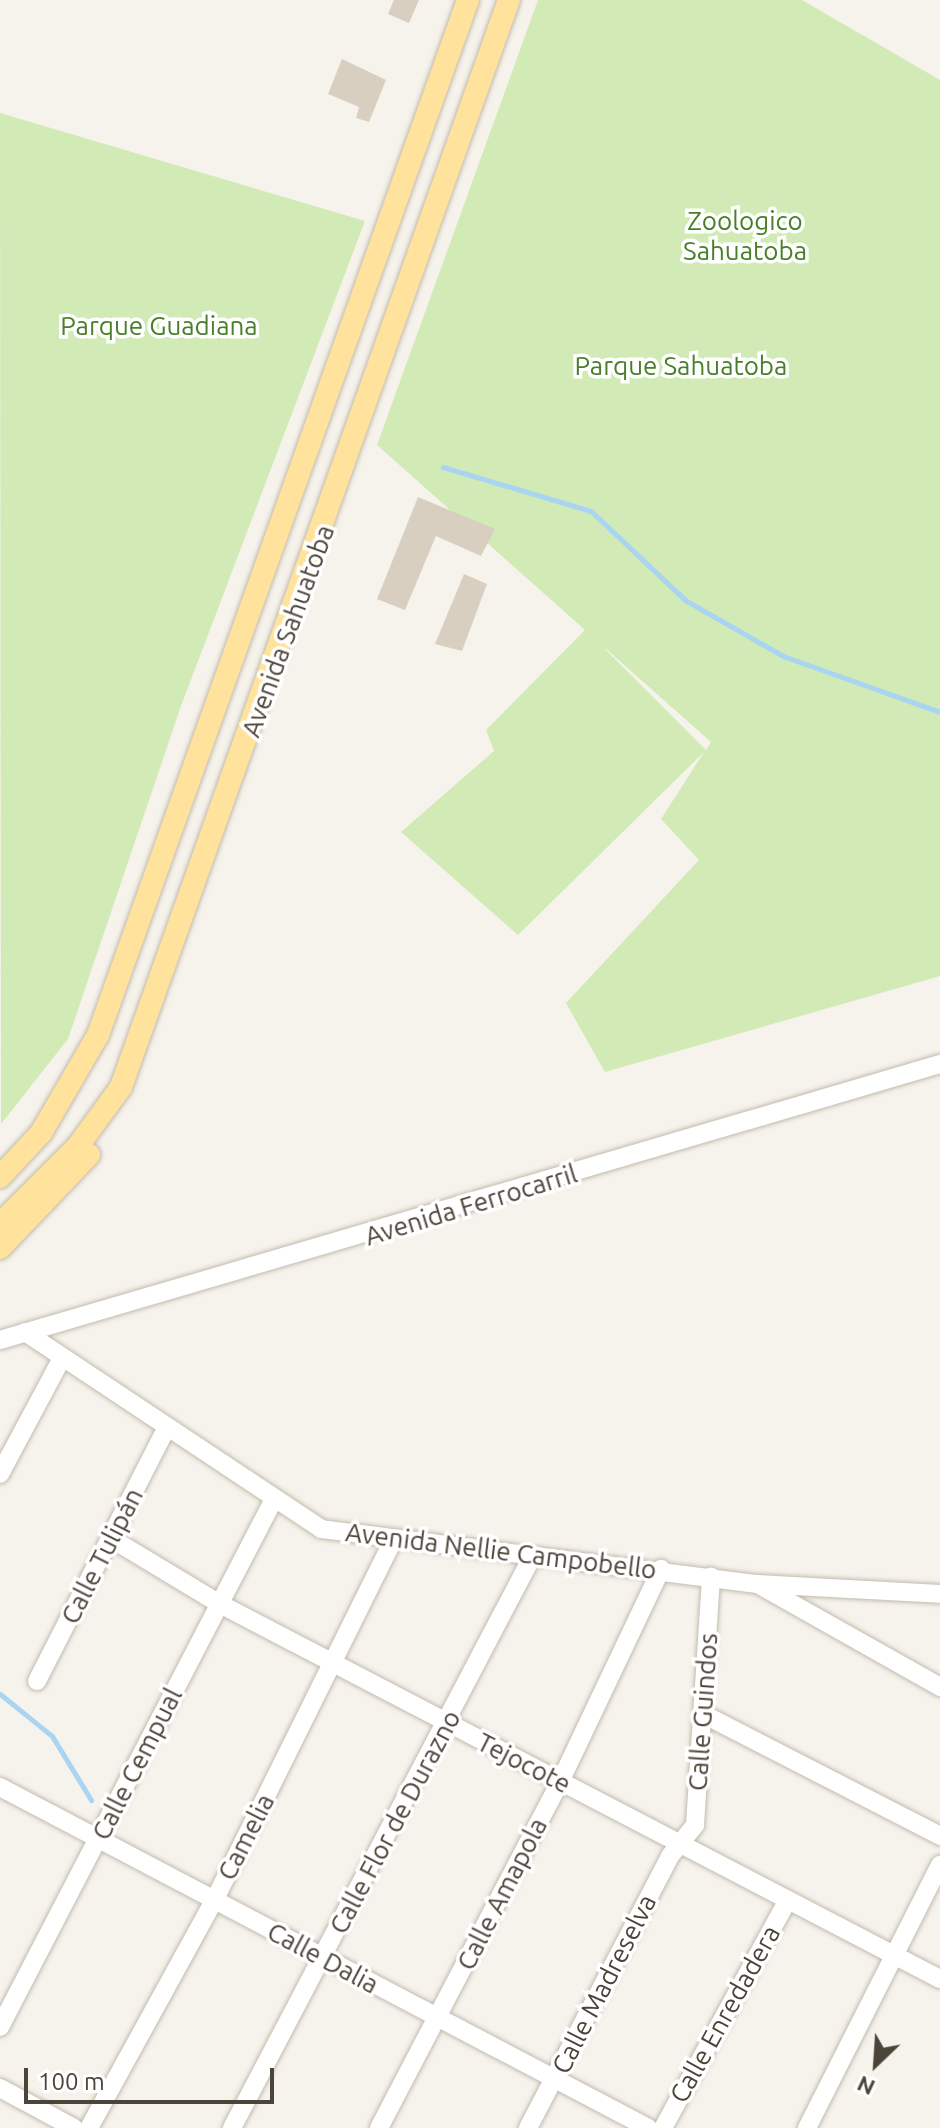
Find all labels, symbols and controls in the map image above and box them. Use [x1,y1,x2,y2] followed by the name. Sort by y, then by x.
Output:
[683,205,807,266] park label: Zoologico Sahuatoba
[60,310,258,342] park label: Parque Guadiana
[575,350,787,382] park label: Parque Sahuatoba
[235,521,341,741] street label: Avenida Sahuatoba
[361,1158,581,1252] street label: Avenida Ferrocarril
[54,1483,150,1629] street label: Calle Tulipán
[344,1516,658,1586] street label: Avenida Nellie Campobello
[682,1632,724,1792] street label: Calle Guindos
[85,1683,189,1845] street label: Calle Cempual
[323,1705,467,1939] street label: Calle Flor de Durazno
[472,1726,576,1800] street label: Tejocote
[211,1789,281,1885] street label: Camelia
[450,1813,554,1975] street label: Calle Amapola
[545,1889,663,2079] street label: Calle Madreselva
[262,1916,384,2000] street label: Calle Dalia
[663,1920,787,2108] street label: Calle Enredadera
[836,2024,916,2104] north arrow
[28,2052,278,2102] scale bar
[38,2068,105,2095] text: 100 m
[853,2071,878,2101] text: N

